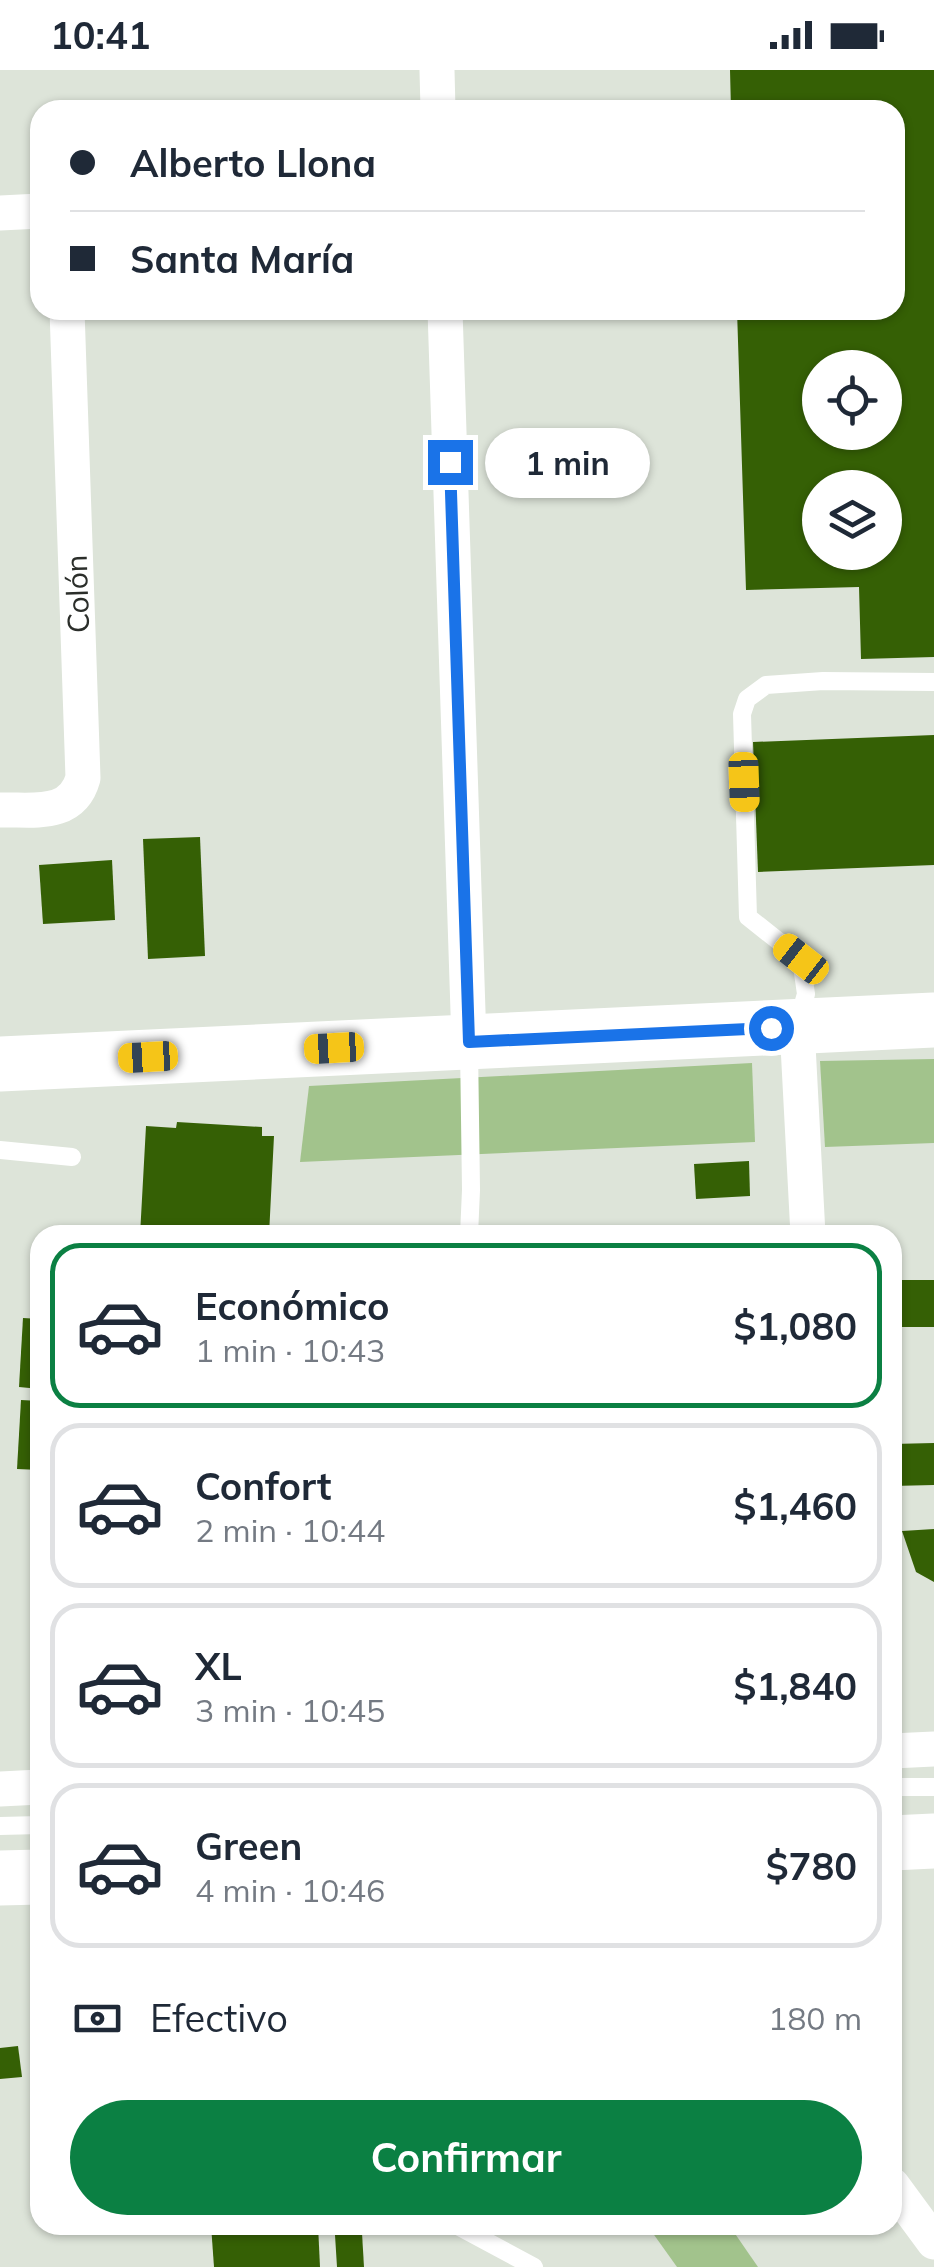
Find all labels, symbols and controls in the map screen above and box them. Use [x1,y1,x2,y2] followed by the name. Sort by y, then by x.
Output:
[50,11,151,59] text: 10:41
[130,139,376,187] text: Alberto Llona
[130,235,354,283] text: Santa María
[802,350,902,570] map controls
[802,350,902,450] button: locate
[485,427,650,497] callout: 1 min
[428,440,473,485] route end
[525,443,610,483] text: 1 min
[802,470,902,570] button: layers
[57,554,97,634] street label: Colón
[728,751,760,813] car
[768,929,834,989] car
[749,1006,794,1051] route start
[303,1031,365,1065] car
[117,1040,179,1074] car
[75,1281,165,1371] icon: car
[195,1282,390,1330] text: Económico
[734,1302,857,1350] text: $1,080
[195,1330,385,1370] text: 1 min · 10:43
[75,1461,165,1551] icon: car
[195,1462,332,1510] text: Confort
[734,1482,857,1530] text: $1,460
[195,1510,385,1550] text: 2 min · 10:44
[75,1641,165,1731] icon: car
[195,1642,242,1690] text: XL
[734,1662,857,1710] text: $1,840
[195,1690,385,1730] text: 3 min · 10:45
[75,1821,165,1911] icon: car
[195,1822,302,1870] text: Green
[766,1842,857,1890] text: $780
[195,1870,385,1910] text: 4 min · 10:46
[70,1991,125,2046] icon: cash
[150,1994,288,2042] text: Efectivo
[768,1998,862,2038] text: 180 m
[70,2100,862,2215] button: Confirmar

